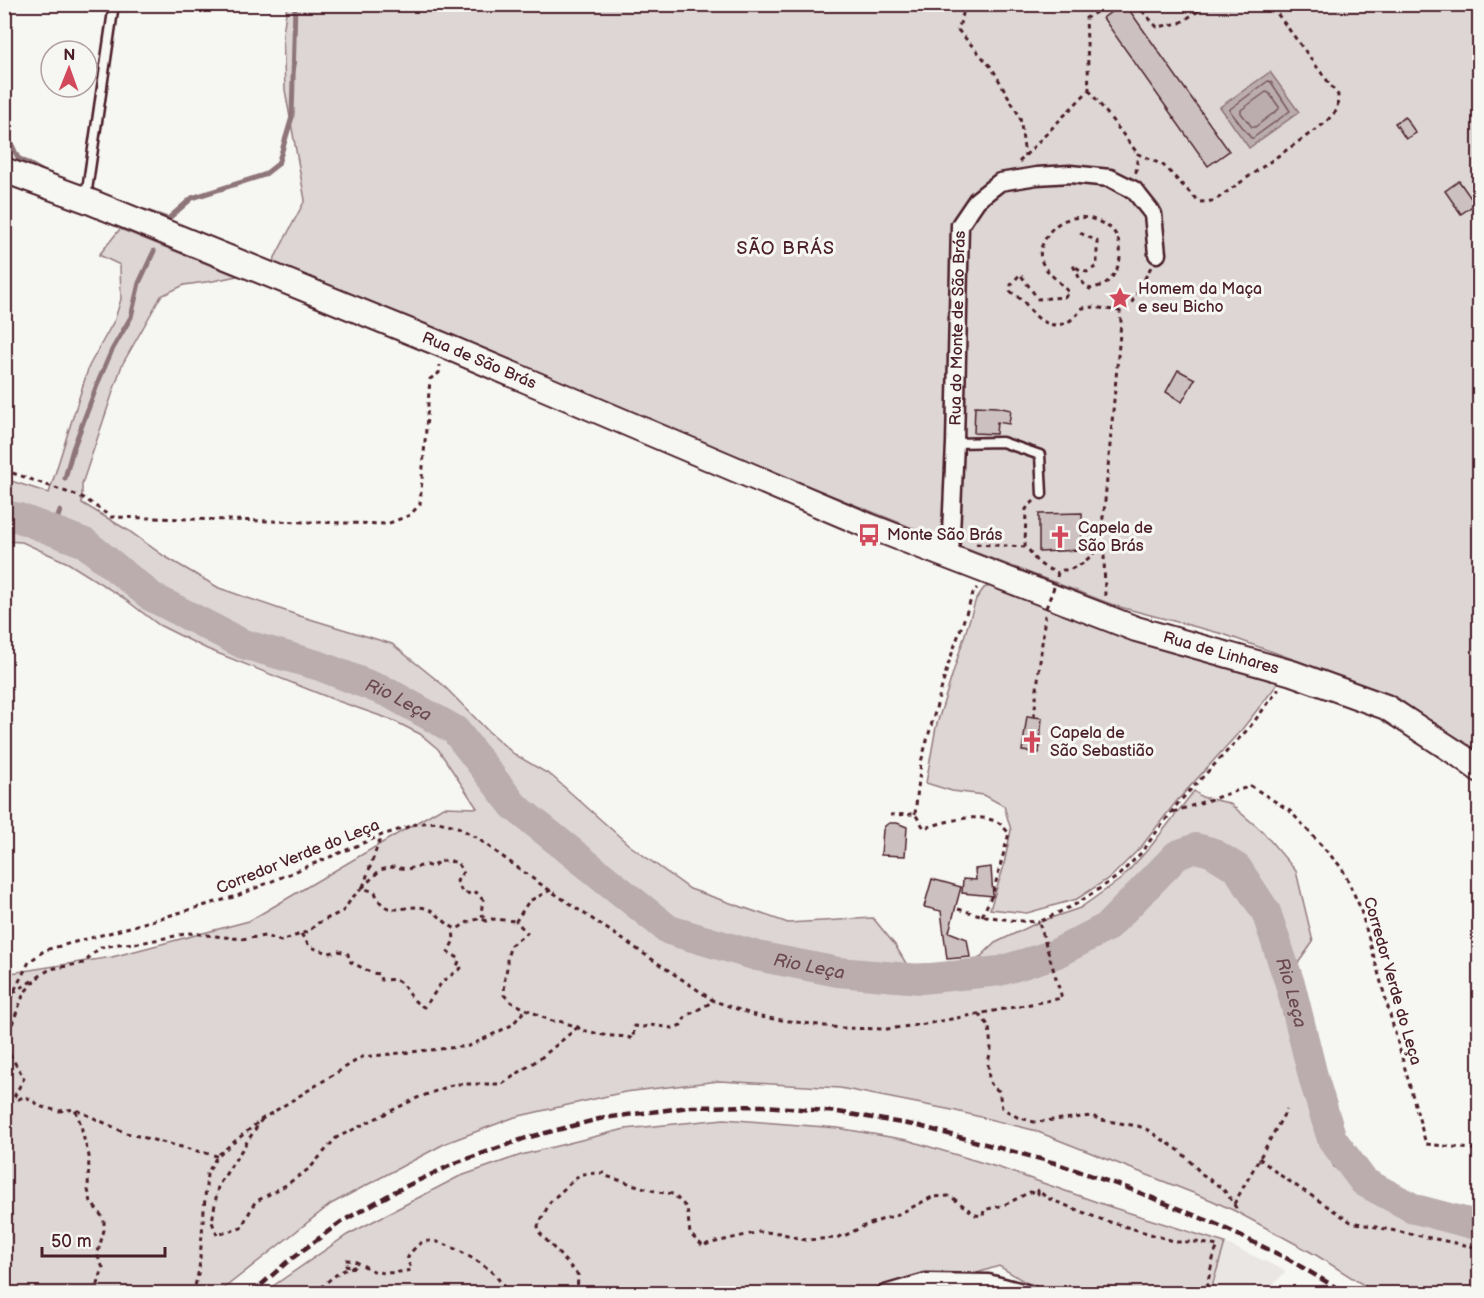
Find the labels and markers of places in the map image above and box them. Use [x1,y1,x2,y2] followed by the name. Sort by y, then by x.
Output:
[1138,280,1262,317] place label: Homem da Maça e seu Bicho
[1107,285,1133,311] place icon: Homem da Maça e seu Bicho
[1078,519,1153,556] place label: Capela de São Brás
[856,522,882,548] bus stop icon: Monte São Brás
[1047,524,1073,550] church icon: Capela de São Brás
[887,526,1003,545] place label: Monte São Brás
[1050,724,1154,761] place label: Capela de São Sebastião
[1019,729,1045,755] church icon: Capela de São Sebastião

